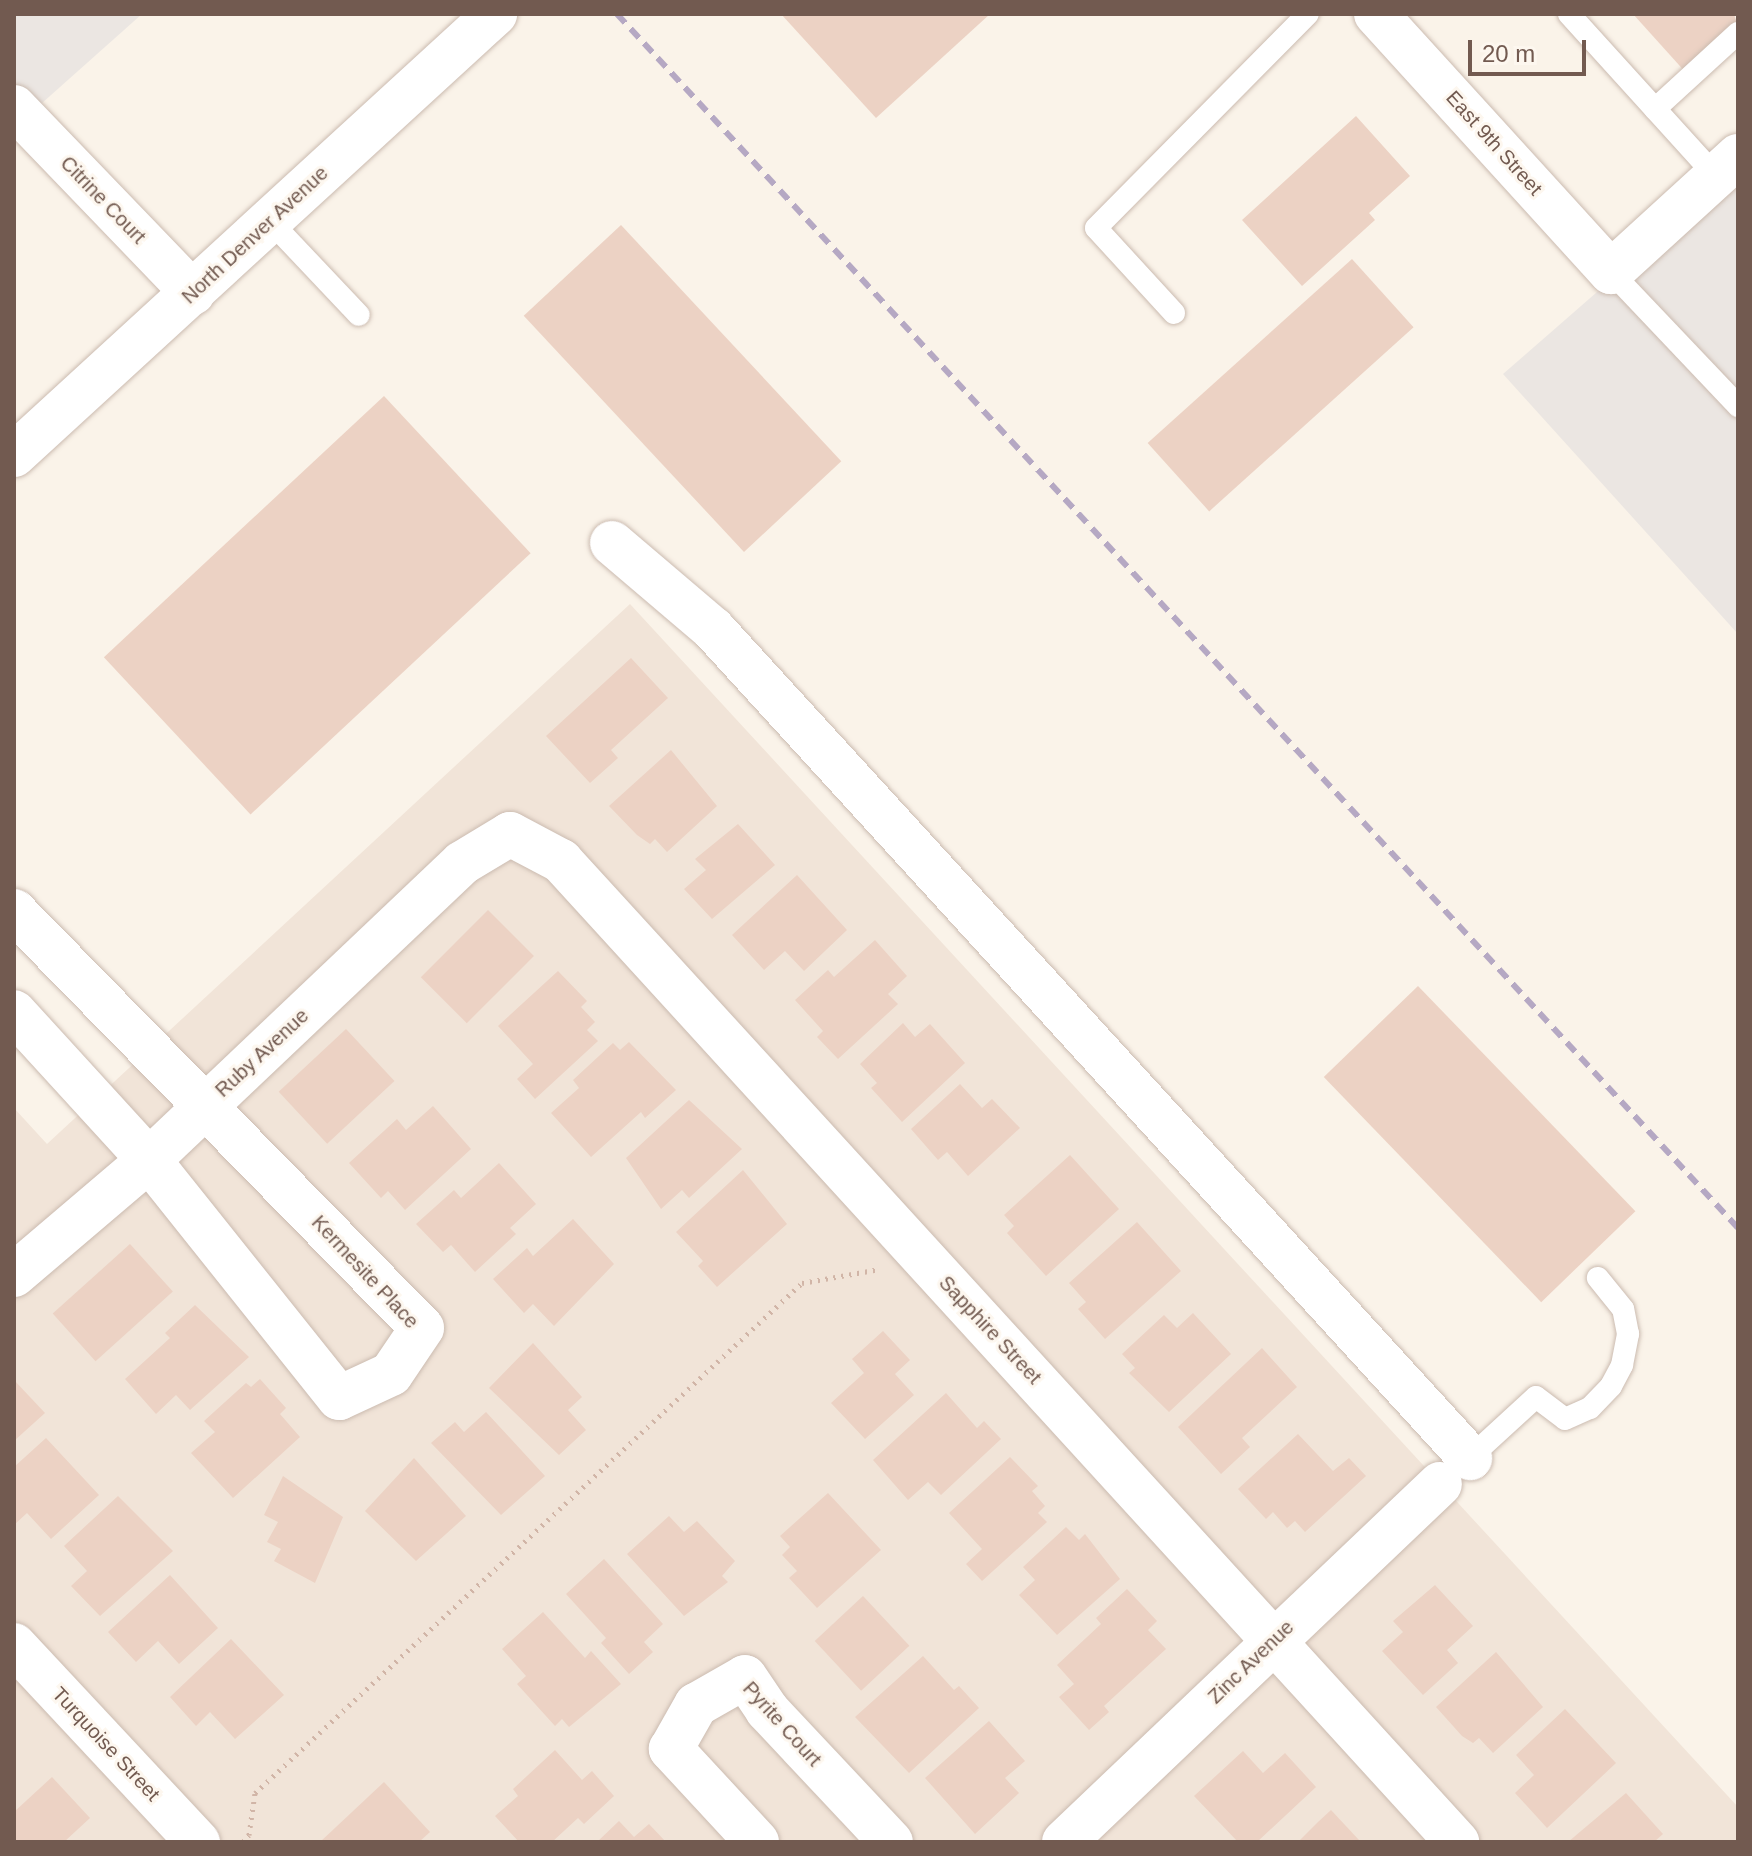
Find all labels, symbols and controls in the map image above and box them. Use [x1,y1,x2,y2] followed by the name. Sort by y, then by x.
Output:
[1472,24,1590,74] scale bar
[1482,40,1535,67] text: 20 m
[1441,86,1547,200] street label: East 9th Street
[55,151,151,249] street label: Citrine Court
[177,161,333,309] street label: North Denver Avenue
[210,1003,314,1103] street label: Ruby Avenue
[307,1211,423,1333] street label: Kermesite Place
[934,1271,1046,1389] street label: Sapphire Street
[1203,1615,1299,1709] street label: Zinc Avenue
[738,1677,826,1771] street label: Pyrite Court
[47,1682,165,1806] street label: Turquoise Street

